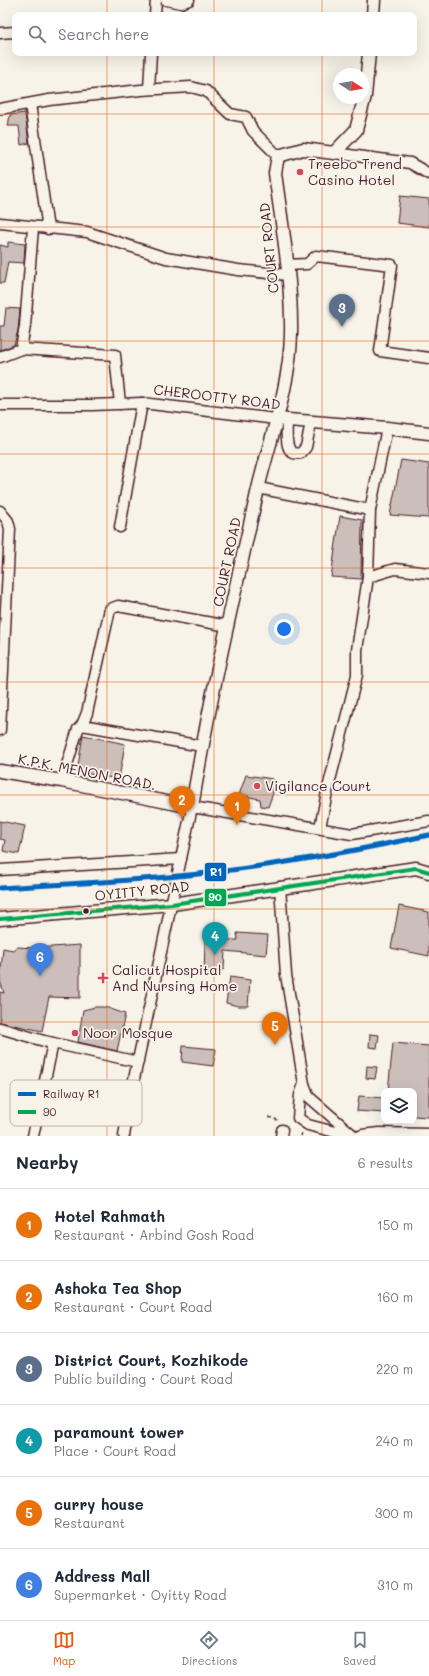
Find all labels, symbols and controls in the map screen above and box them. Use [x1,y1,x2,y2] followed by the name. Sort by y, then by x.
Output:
[12,12,417,56] search box
[26,23,48,45] icon: search
[58,24,149,44] text: Search here
[333,68,369,104] north arrow
[308,154,402,189] place label: Treebo Trend Casino Hotel
[295,167,305,177] marker: Treebo Trend Casino Hotel
[254,202,283,294] street label: COURT ROAD
[329,294,355,327] pin: 3
[152,379,282,414] street label: CHEROOTTY ROAD
[208,515,245,608] street label: COURT ROAD
[274,619,294,639] your location
[17,749,158,794] street label: K.P.K. MENON ROAD.
[265,776,371,795] place label: Vigilance Court
[252,781,262,791] marker: Vigilance Court
[169,786,195,819] pin: 2
[224,792,250,825] pin: 1
[204,862,227,882] line badge: R1
[210,864,222,879] text: R1
[94,876,190,905] street label: OYITTY ROAD
[204,888,227,907] line badge: 90
[208,889,222,904] text: 90
[81,906,91,916] unlabelled marker
[202,922,228,955] pin: 4
[27,943,53,976] pin: 6
[112,960,237,995] place label: Calicut Hospital And Nursing Home
[97,972,109,984] marker: Calicut Hospital And Nursing Home
[262,1012,288,1045] pin: 5
[83,1023,173,1042] place label: Noor Mosque
[70,1028,80,1038] marker: Noor Mosque
[10,1080,142,1126] legend
[43,1086,100,1101] text: Railway R1
[381,1088,417,1124] map controls
[381,1088,417,1124] button: layers
[43,1104,57,1119] text: 90
[16,1151,78,1173] text: Nearby
[358,1154,413,1171] text: 6 results
[54,1206,165,1226] text: Hotel Rahmath
[26,1216,32,1233] text: 1
[377,1216,413,1233] text: 150 m
[54,1226,254,1243] text: Restaurant · Arbind Gosh Road
[54,1278,182,1298] text: Ashoka Tea Shop
[25,1288,33,1305] text: 2
[377,1288,413,1305] text: 160 m
[54,1298,212,1315] text: Restaurant · Court Road
[54,1350,248,1370] text: District Court, Kozhikode
[25,1360,33,1377] text: 3
[376,1360,413,1377] text: 220 m
[54,1370,233,1387] text: Public building · Court Road
[54,1422,184,1442] text: paramount tower
[25,1432,33,1449] text: 4
[376,1432,413,1449] text: 240 m
[54,1442,176,1459] text: Place · Court Road
[54,1494,144,1514] text: curry house
[25,1504,33,1521] text: 5
[375,1504,413,1521] text: 300 m
[54,1514,125,1531] text: Restaurant
[54,1566,150,1586] text: Address Mall
[25,1576,33,1593] text: 6
[377,1576,413,1593] text: 310 m
[54,1586,227,1603] text: Supermarket · Oyitty Road
[53,1629,75,1668] tab: Map
[181,1629,237,1668] tab: Directions
[343,1629,376,1668] tab: Saved

